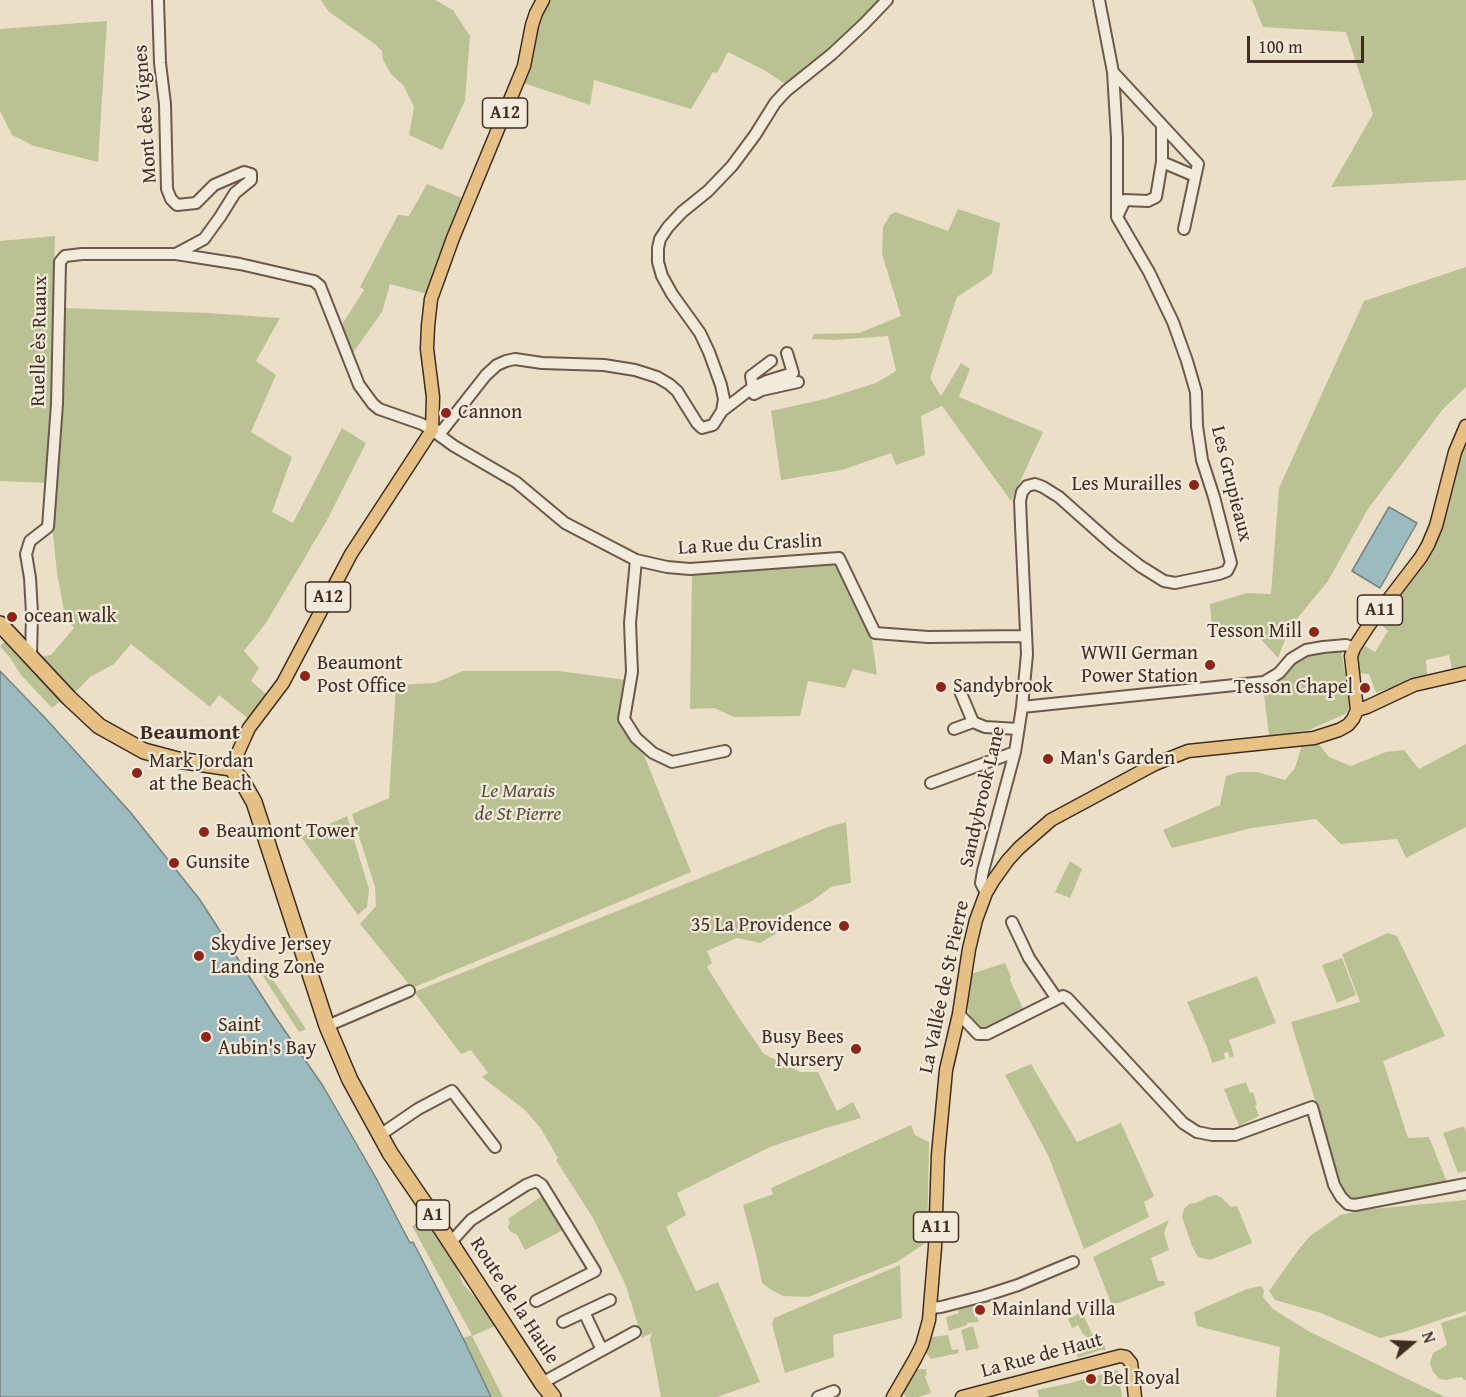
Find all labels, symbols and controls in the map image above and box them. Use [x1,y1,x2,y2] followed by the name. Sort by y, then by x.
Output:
[1250,24,1367,62] scale bar
[1258,33,1303,60] text: 100 m
[129,44,163,184] street label: Mont des Vignes
[482,98,528,128] road number: A12
[27,275,53,407] street label: Ruelle ès Ruaux
[458,401,522,425] place label: Cannon
[439,406,453,420] marker: Cannon
[1205,424,1257,544] street label: Les Grupieaux
[1072,473,1182,497] place label: Les Murailles
[1187,478,1201,492] marker: Les Murailles
[677,529,823,561] street label: La Rue du Craslin
[306,582,350,612] road number: A12
[1358,595,1402,625] road number: A11
[24,605,117,629] place label: ocean walk
[5,610,19,624] marker: ocean walk
[1207,620,1302,644] place label: Tesson Mill
[1307,625,1321,639] marker: Tesson Mill
[1081,642,1198,689] place label: WWII German Power Station
[317,652,406,699] place label: Beaumont Post Office
[1203,658,1217,672] marker: WWII German Power Station
[298,669,312,683] marker: Beaumont Post Office
[953,675,1053,699] place label: Sandybrook
[1234,676,1353,700] place label: Tesson Chapel
[934,680,948,694] marker: Sandybrook
[1358,681,1372,695] marker: Tesson Chapel
[140,720,240,746] district label: Beaumont
[955,724,1011,870] street label: Sandybrook Lane
[1060,747,1175,771] place label: Man's Garden
[149,750,254,797] place label: Mark Jordan at the Beach
[1041,752,1055,766] marker: Man's Garden
[130,766,144,780] marker: Mark Jordan at the Beach
[475,780,561,827] park label: Le Marais de St Pierre
[216,820,358,844] place label: Beaumont Tower
[197,825,211,839] marker: Beaumont Tower
[186,851,250,875] place label: Gunsite
[167,856,181,870] marker: Gunsite
[915,898,975,1076] street label: La Vallée de St Pierre
[691,914,832,938] place label: 35 La Providence
[837,919,851,933] marker: 35 La Providence
[211,933,332,980] place label: Skydive Jersey Landing Zone
[192,949,206,963] marker: Skydive Jersey Landing Zone
[218,1014,316,1061] place label: Saint Aubin's Bay
[761,1026,844,1073] place label: Busy Bees Nursery
[199,1030,213,1044] marker: Saint Aubin's Bay
[849,1042,863,1056] marker: Busy Bees Nursery
[416,1200,450,1230] road number: A1
[914,1212,958,1242] road number: A11
[464,1233,564,1369] street label: Route de la Haule
[992,1298,1115,1322] place label: Mainland Villa
[973,1303,987,1317] marker: Mainland Villa
[1382,1313,1442,1373] north arrow
[979,1328,1105,1384] street label: La Rue de Haut
[1416,1328,1442,1346] text: N
[1103,1367,1180,1391] place label: Bel Royal
[1084,1372,1098,1386] marker: Bel Royal

